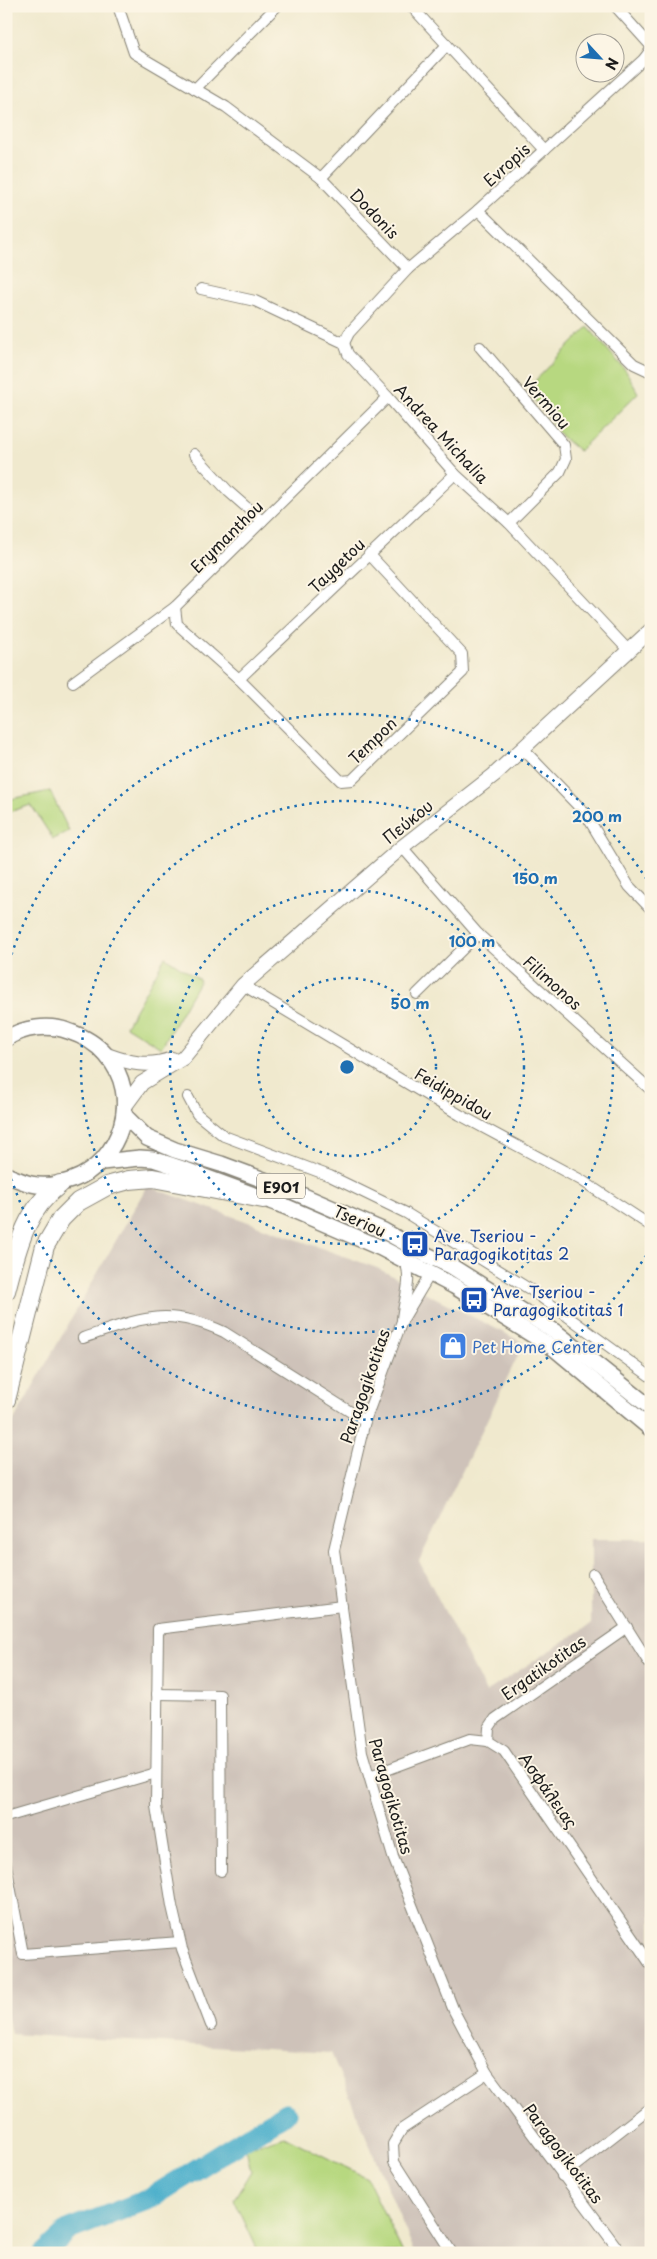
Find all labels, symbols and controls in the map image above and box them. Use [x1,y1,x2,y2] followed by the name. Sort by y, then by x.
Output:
[574,32,624,82] north arrow
[600,54,624,74] text: N
[477,136,535,192] street label: Evropis
[345,182,405,244] street label: Dodonis
[517,370,577,434] street label: Vermiou
[389,378,495,488] street label: Andrea Michalia
[184,494,268,578] street label: Erymanthou
[302,532,370,598] street label: Taygetou
[343,711,401,769] street label: Tempon
[377,793,437,849] street label: Πεύκου
[572,804,622,827] text: 200 m
[512,866,558,889] text: 150 m
[449,929,495,952] text: 100 m
[518,949,588,1015] street label: Filimonos
[391,991,429,1014] text: 50 m
[338,1058,356,1076] centre of rings
[411,1061,497,1125] street label: Feidippidou
[257,1174,305,1198] road number: E901
[330,1198,390,1242] street label: Tseriou
[434,1223,569,1265] place label: Ave. Tseriou - Paragogikotitas 2
[400,1229,430,1259] bus stop icon: Ave. Tseriou - Paragogikotitas 2
[493,1279,624,1321] place label: Ave. Tseriou - Paragogikotitas 1
[459,1285,489,1315] bus stop icon: Ave. Tseriou - Paragogikotitas 1
[333,1326,395,1446] street label: Paragogikotitas
[438,1331,468,1361] shop icon: Pet Home Center
[472,1334,604,1358] place label: Pet Home Center
[496,1629,590,1705] street label: Ergatikotitas
[364,1735,420,1857] street label: Paragogikotitas
[514,1747,584,1833] street label: Ασφάλειας
[518,2098,610,2208] street label: Paragogikotitas

